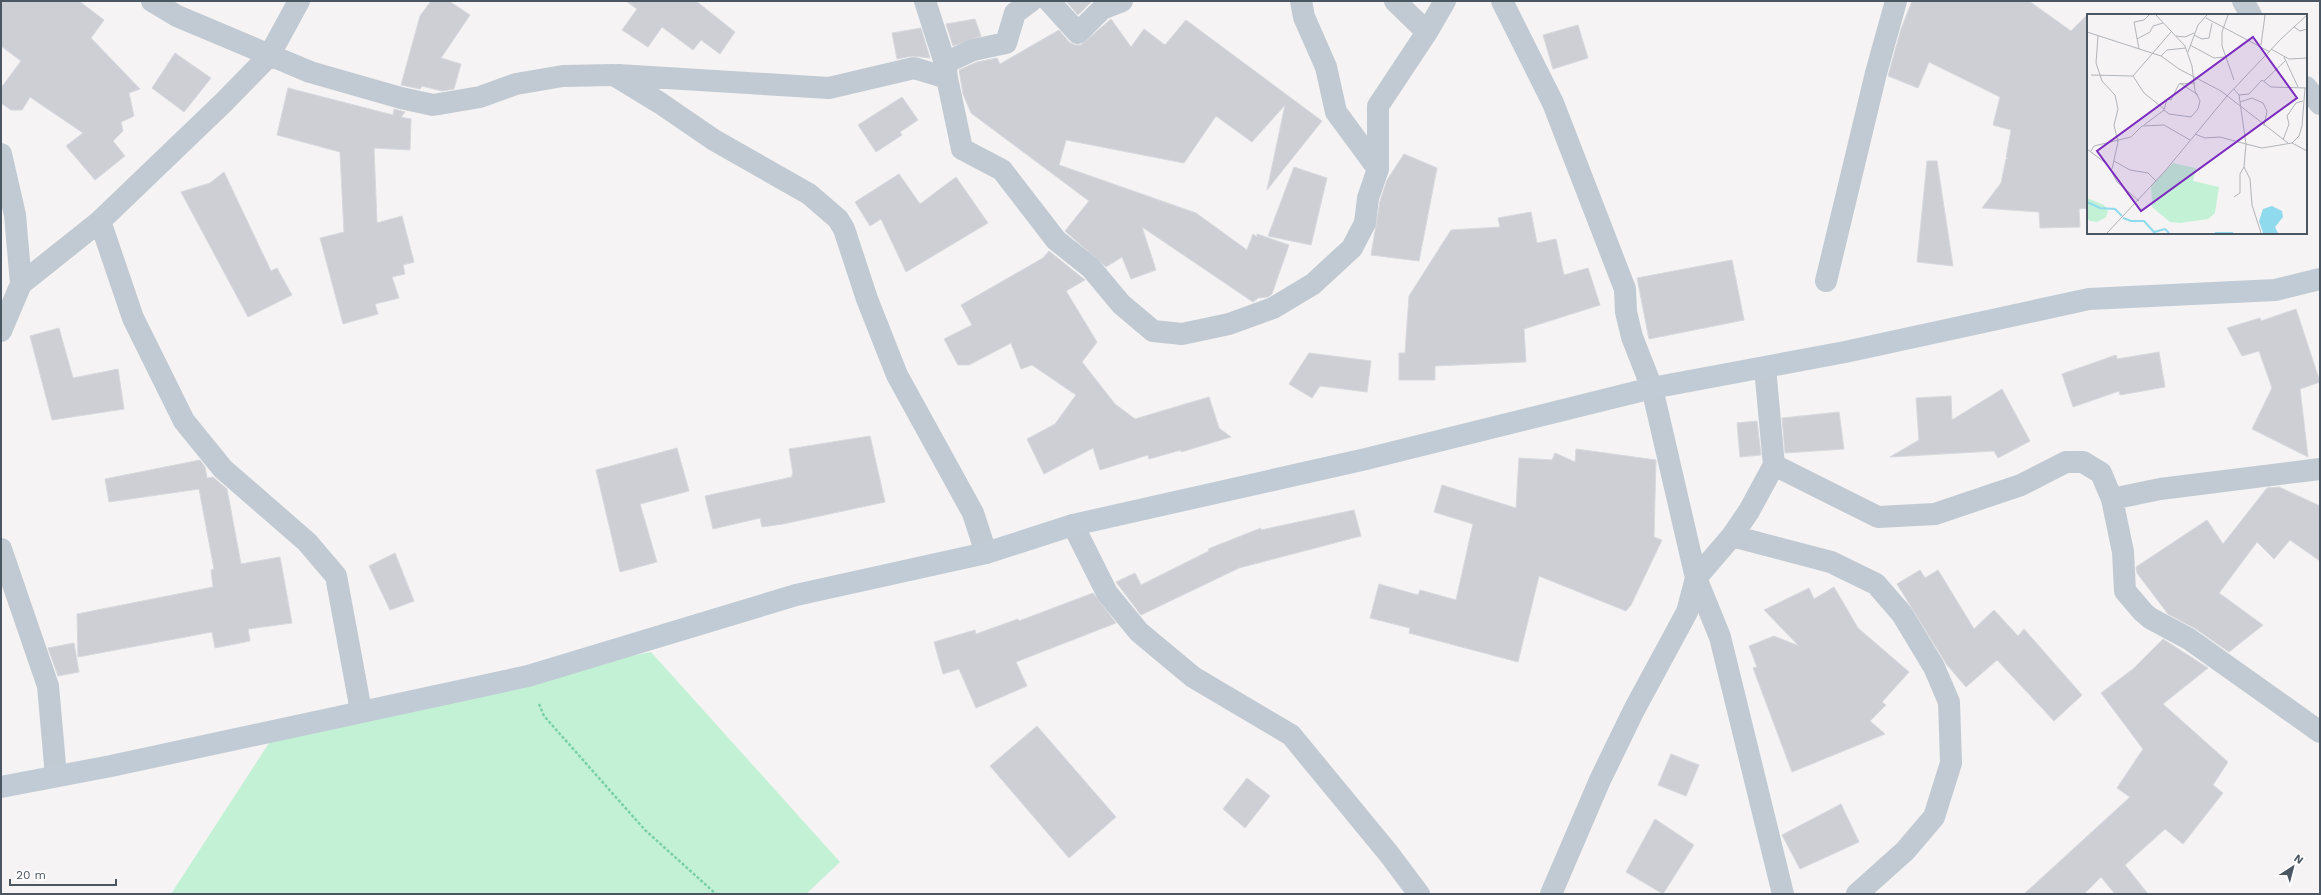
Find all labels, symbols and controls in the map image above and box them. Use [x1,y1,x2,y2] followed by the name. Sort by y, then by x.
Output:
[2087,14,2307,234] inset map
[2273,847,2313,887] north arrow
[2291,852,2306,867] text: N
[10,861,116,887] scale bar
[16,868,46,882] text: 20 m

